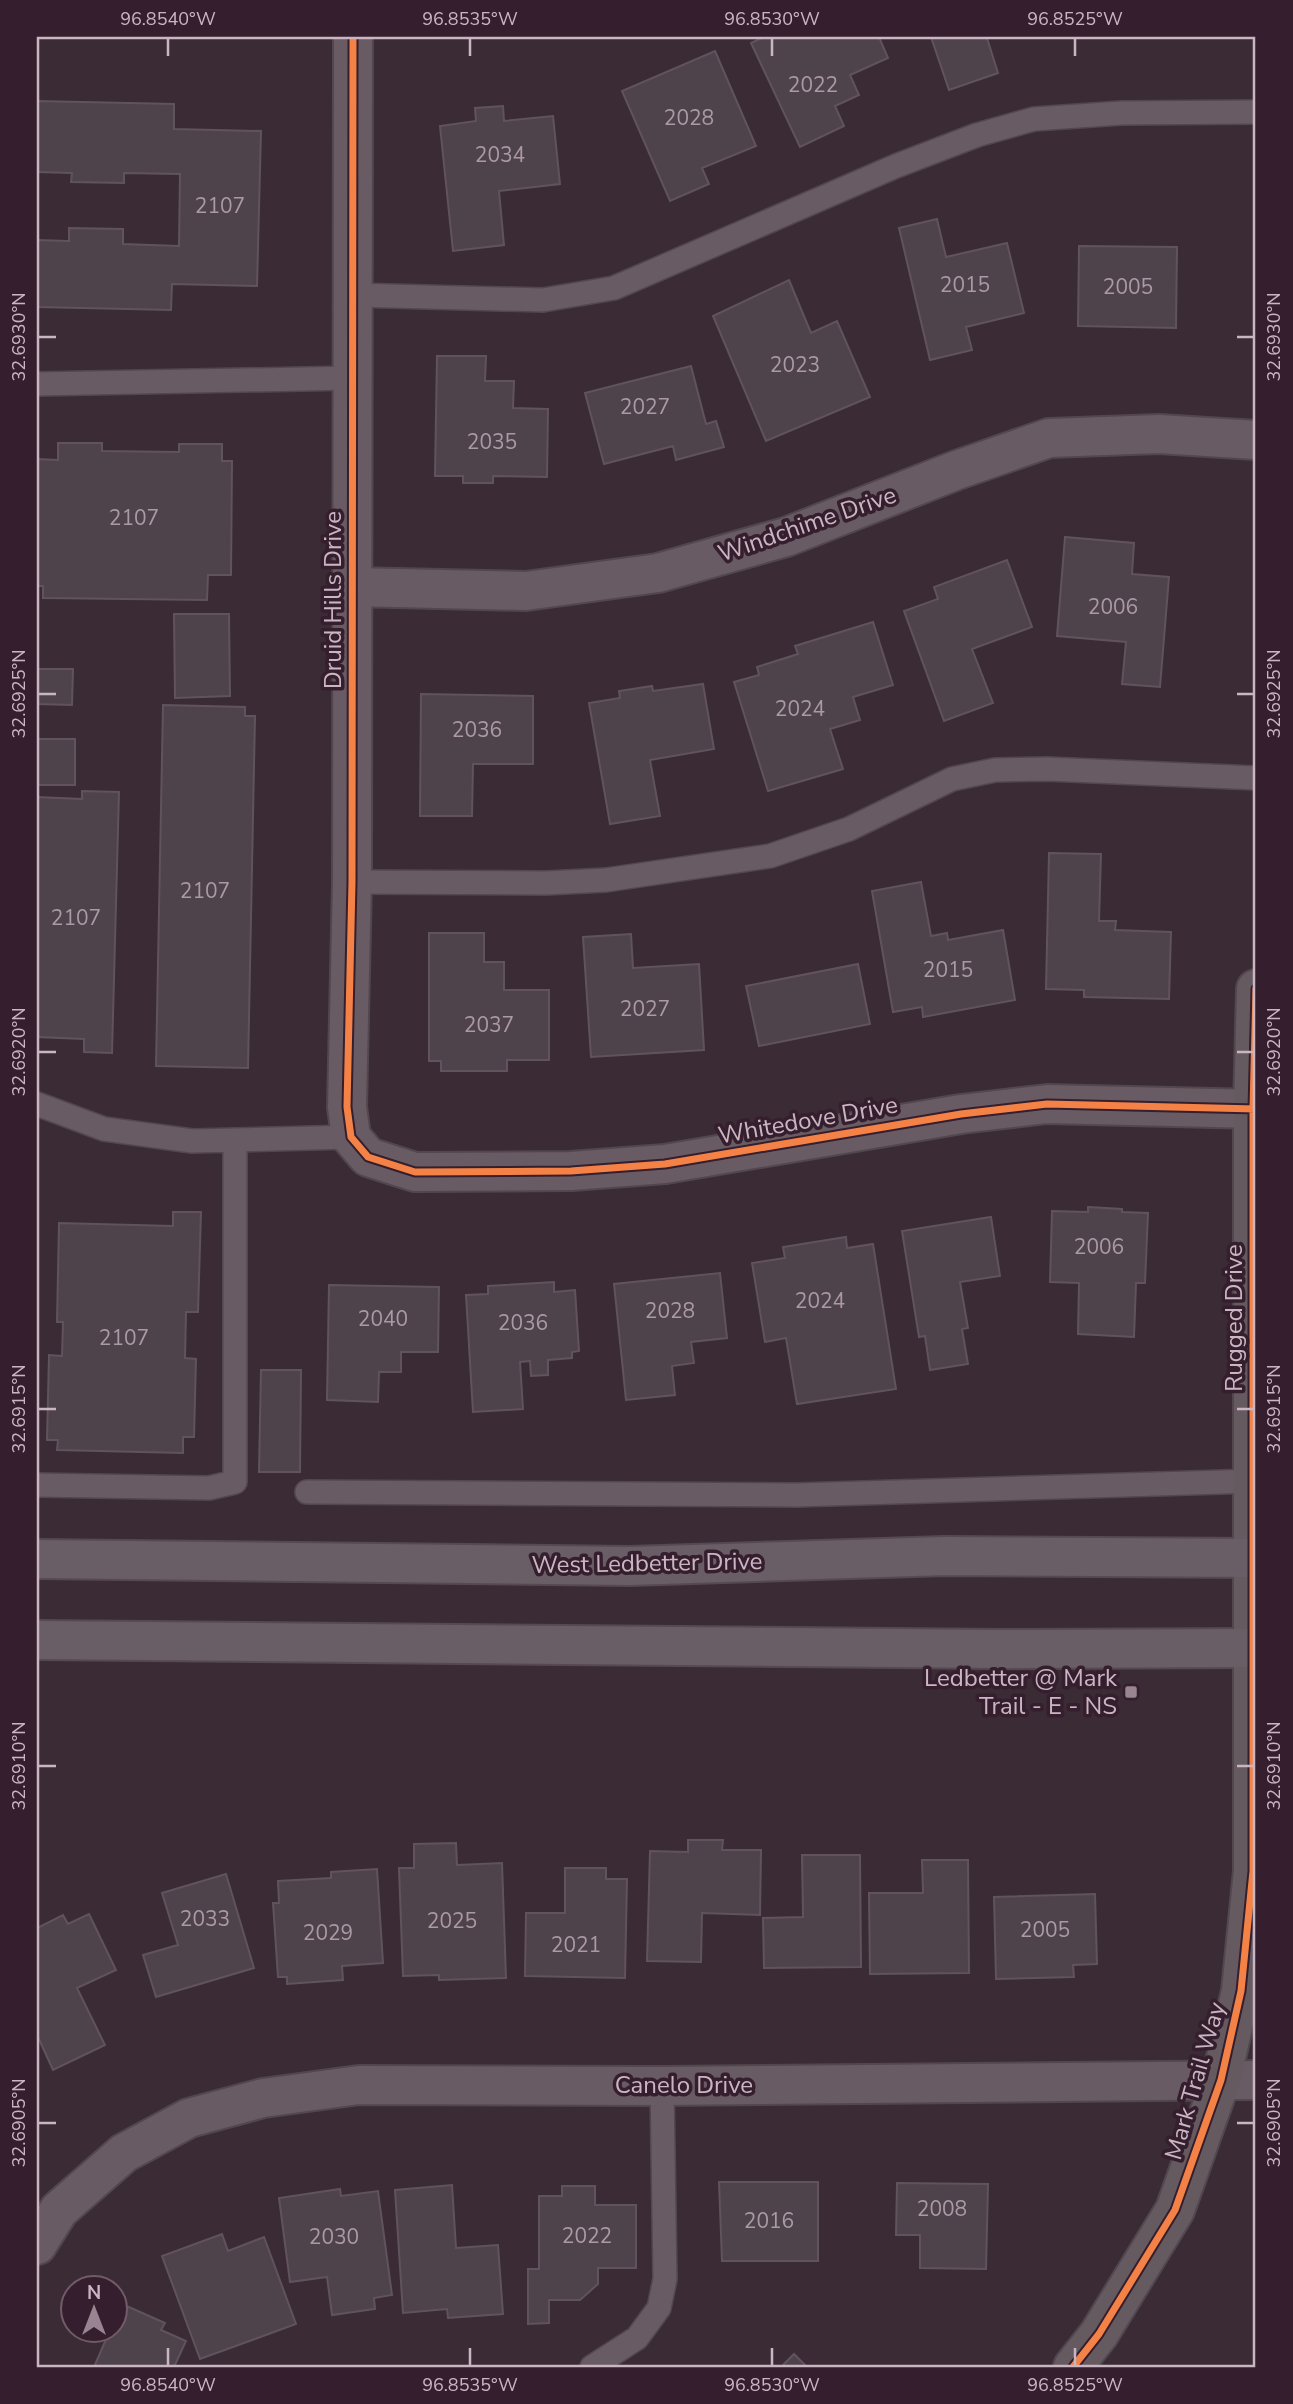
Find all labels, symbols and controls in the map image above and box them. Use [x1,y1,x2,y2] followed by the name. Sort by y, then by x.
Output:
[120,7,216,31] text: 96.8540°W
[422,7,518,31] text: 96.8535°W
[724,7,820,31] text: 96.8530°W
[1027,7,1123,31] text: 96.8525°W
[788,71,838,99] house number: 2022
[664,104,714,132] house number: 2028
[475,141,525,169] house number: 2034
[195,192,245,220] house number: 2107
[940,271,990,299] house number: 2015
[1103,273,1153,301] house number: 2005
[7,293,31,381] text: 32.6930°N
[1262,293,1286,381] text: 32.6930°N
[770,351,820,379] house number: 2023
[620,393,670,421] house number: 2027
[467,428,517,456] house number: 2035
[714,479,900,569] street label: Windchime Drive
[109,504,159,532] house number: 2107
[317,511,349,689] street label: Druid Hills Drive
[1088,593,1138,621] house number: 2006
[7,650,31,738] text: 32.6925°N
[1262,650,1286,738] text: 32.6925°N
[775,695,825,723] house number: 2024
[452,716,502,744] house number: 2036
[180,877,230,905] house number: 2107
[51,904,101,932] house number: 2107
[923,956,973,984] house number: 2015
[620,995,670,1023] house number: 2027
[7,1008,31,1096] text: 32.6920°N
[1262,1008,1286,1096] text: 32.6920°N
[464,1011,514,1039] house number: 2037
[716,1088,900,1152] street label: Whitedove Drive
[1074,1233,1124,1261] house number: 2006
[1218,1244,1250,1392] street label: Rugged Drive
[795,1287,845,1315] house number: 2024
[645,1297,695,1325] house number: 2028
[358,1305,408,1333] house number: 2040
[498,1309,548,1337] house number: 2036
[99,1324,149,1352] house number: 2107
[7,1365,31,1453] text: 32.6915°N
[1262,1365,1286,1453] text: 32.6915°N
[531,1545,763,1581] street label: West Ledbetter Drive
[924,1662,1118,1722] place label: Ledbetter @ Mark Trail - E - NS
[1123,1684,1139,1700] marker: Ledbetter @ Mark Trail - E - NS
[7,1722,31,1810] text: 32.6910°N
[1262,1722,1286,1810] text: 32.6910°N
[180,1905,230,1933] house number: 2033
[427,1907,477,1935] house number: 2025
[1020,1916,1070,1944] house number: 2005
[303,1919,353,1947] house number: 2029
[551,1931,601,1959] house number: 2021
[1157,1998,1233,2164] street label: Mark Trail Way
[615,2069,753,2101] street label: Canelo Drive
[7,2079,31,2167] text: 32.6905°N
[1262,2079,1286,2167] text: 32.6905°N
[917,2195,967,2223] house number: 2008
[744,2207,794,2235] house number: 2016
[562,2222,612,2250] house number: 2022
[309,2223,359,2251] house number: 2030
[60,2274,130,2344] north arrow
[87,2280,101,2306] text: N
[120,2373,216,2397] text: 96.8540°W
[422,2373,518,2397] text: 96.8535°W
[724,2373,820,2397] text: 96.8530°W
[1027,2373,1123,2397] text: 96.8525°W

